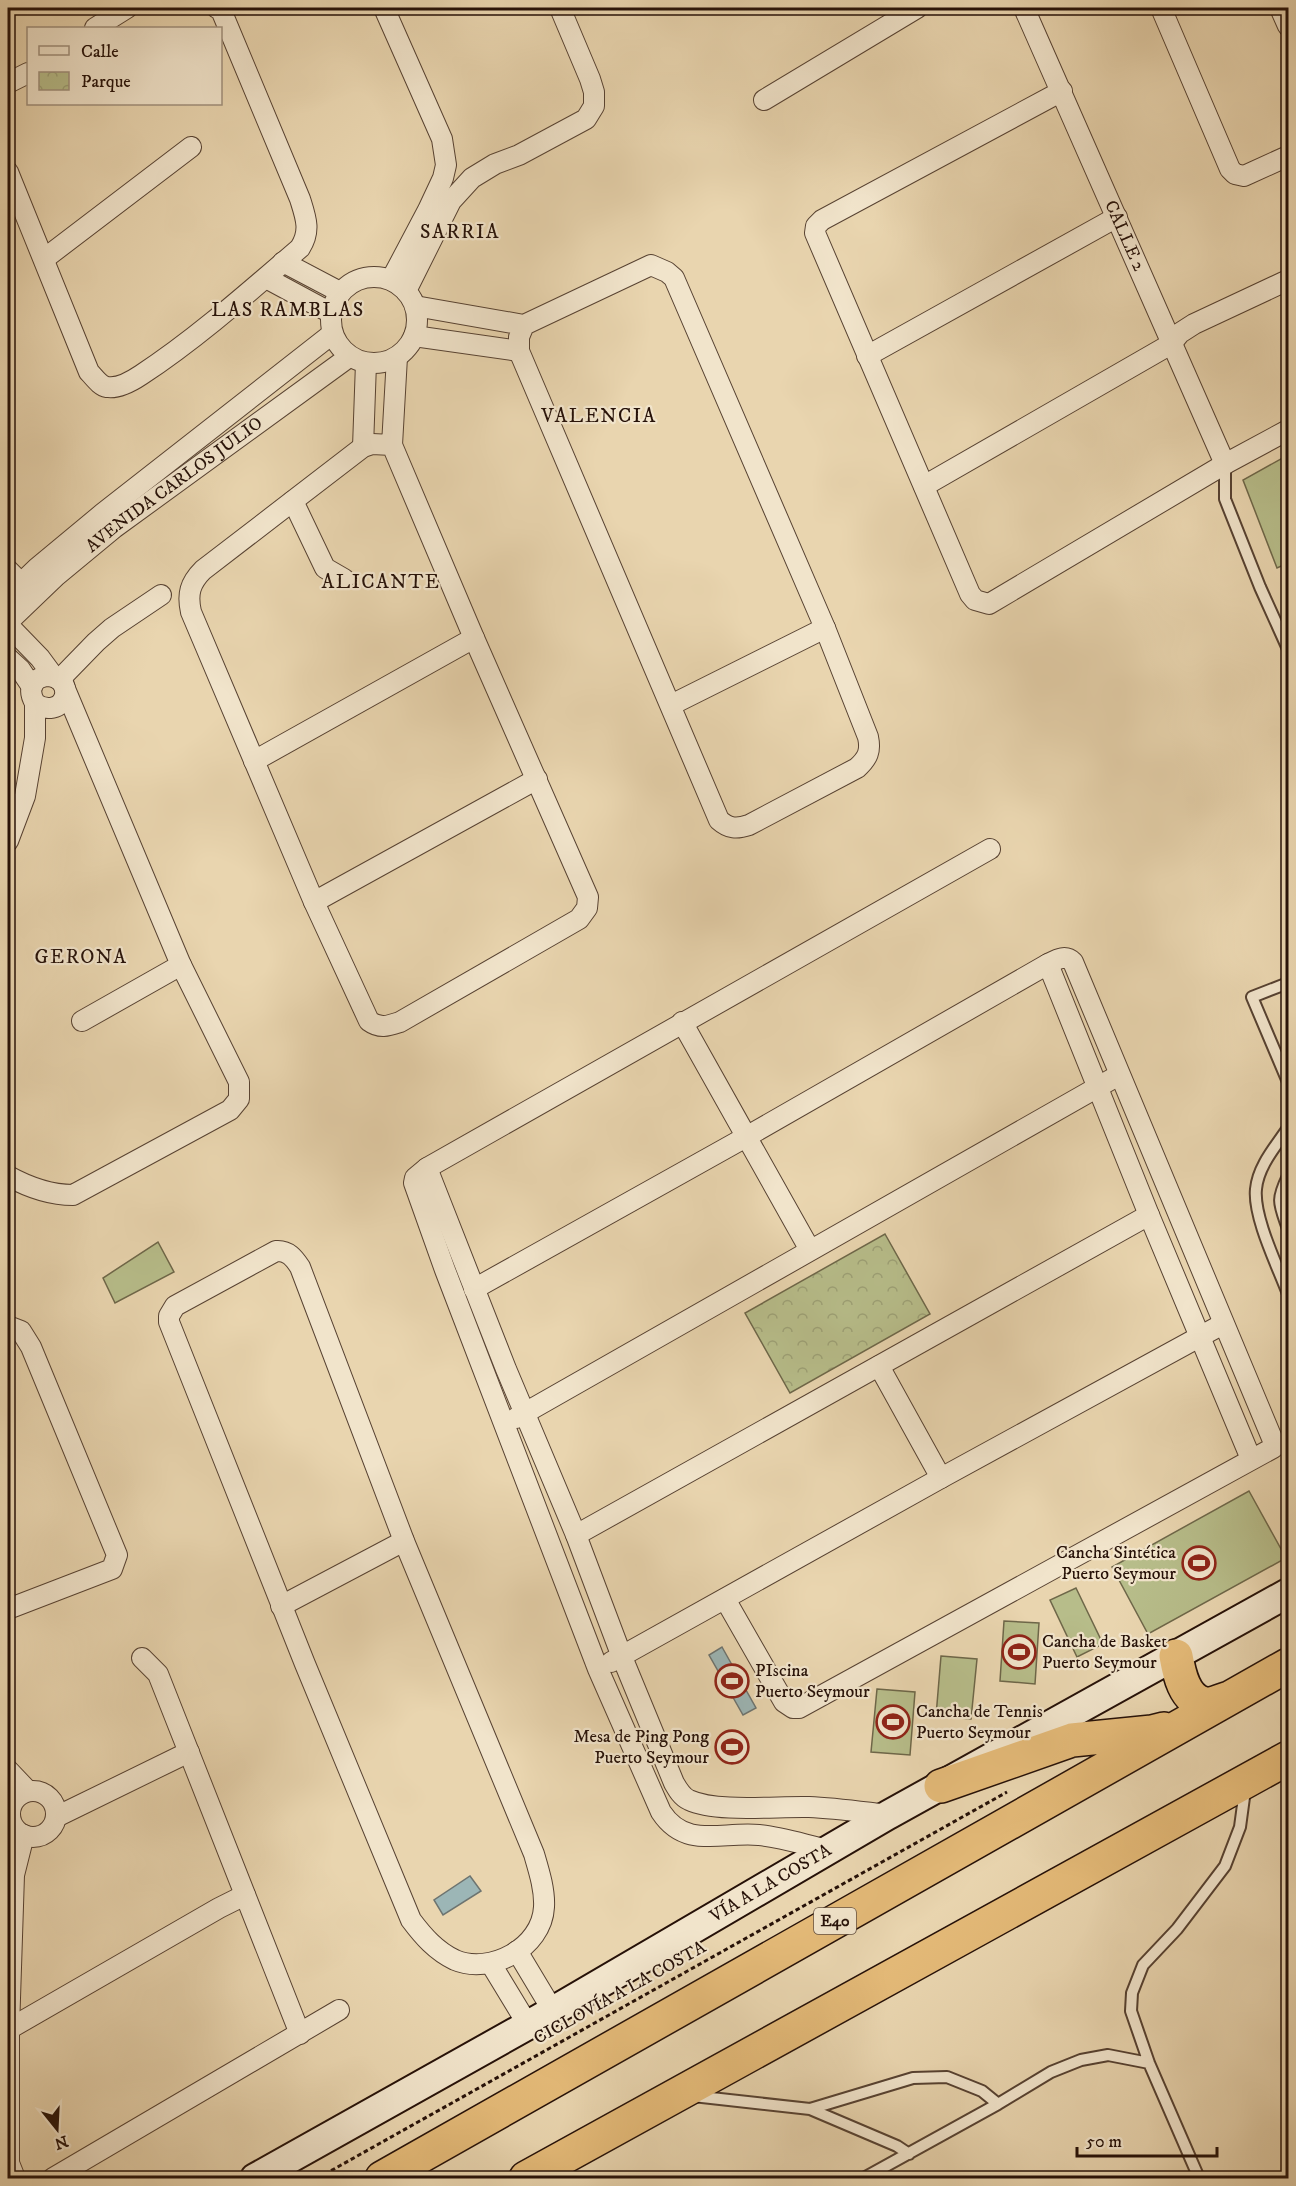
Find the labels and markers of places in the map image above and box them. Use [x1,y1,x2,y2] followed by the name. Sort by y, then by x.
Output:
[1056,1542,1176,1585] place label: Cancha Sintética Puerto Seymour
[1181,1545,1217,1581] sports icon: Cancha Sintética Puerto Seymour
[1042,1631,1167,1674] place label: Cancha de Basket Puerto Seymour
[1001,1634,1037,1670] sports icon: Cancha de Basket Puerto Seymour
[755,1660,870,1703] place label: PIscina Puerto Seymour
[714,1663,750,1699] sports icon: PIscina Puerto Seymour
[916,1701,1043,1744] place label: Cancha de Tennis Puerto Seymour
[875,1704,911,1740] sports icon: Cancha de Tennis Puerto Seymour
[573,1726,709,1769] place label: Mesa de Ping Pong Puerto Seymour
[714,1729,750,1765] sports icon: Mesa de Ping Pong Puerto Seymour

